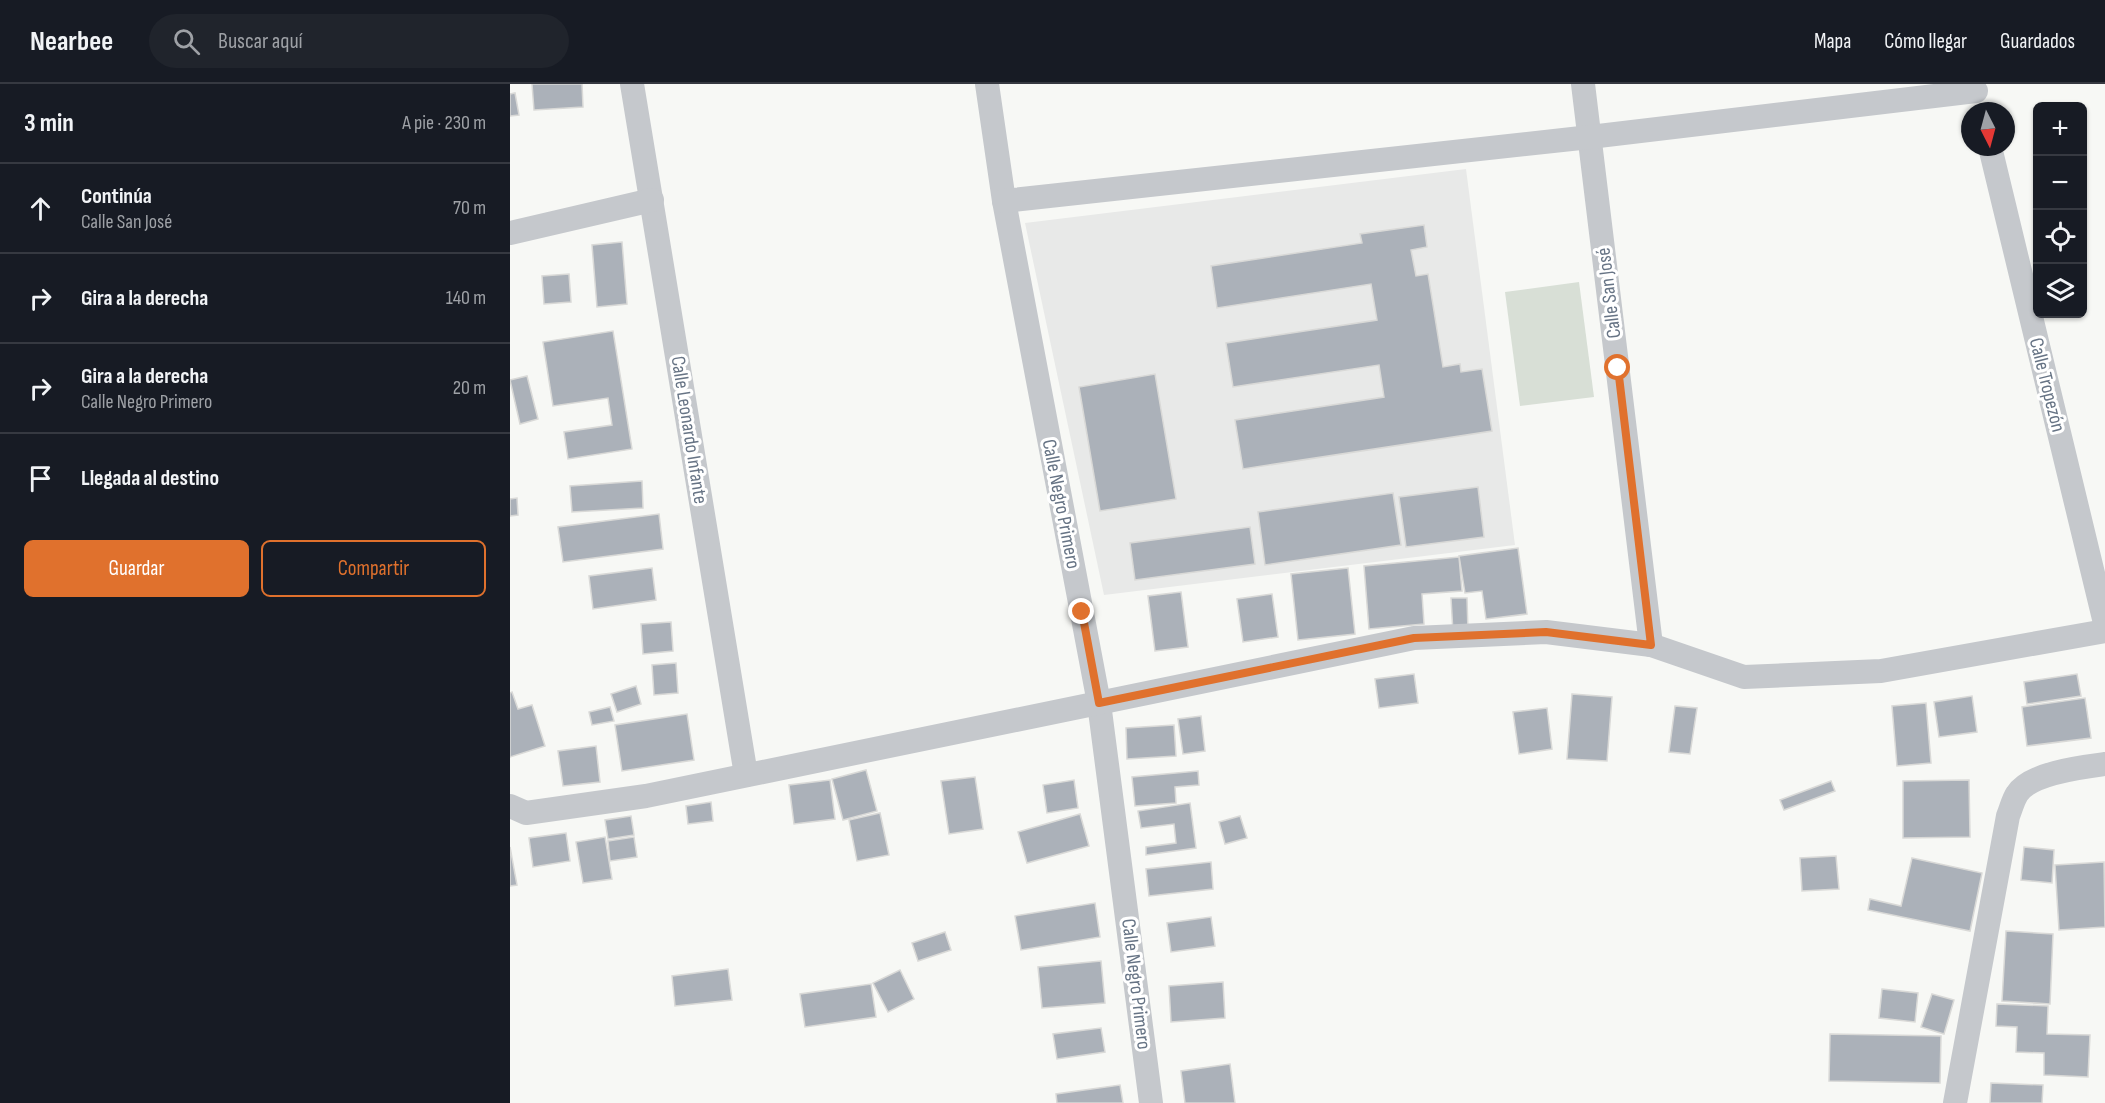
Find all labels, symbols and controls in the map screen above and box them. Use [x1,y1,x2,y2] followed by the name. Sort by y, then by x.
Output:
[149,14,569,68] search box
[30,25,113,58] text: Nearbee
[170,25,203,58] icon: search
[218,28,303,55] text: Buscar aquí
[1814,29,1851,54] text: Mapa
[1884,29,1967,54] text: Cómo llegar
[2000,29,2075,54] text: Guardados
[1961,102,2015,156] north arrow
[2033,102,2087,318] map controls
[2033,102,2087,156] button: +
[24,108,74,139] text: 3 min
[402,111,486,135] text: A pie · 230 m
[2033,156,2087,210] button: −
[81,183,152,210] text: Continúa
[24,192,57,225] icon: ahead
[453,196,486,220] text: 70 m
[81,210,172,234] text: Calle San José
[2033,210,2087,264] button: locate
[1592,246,1626,340] street label: Calle San José
[2033,264,2087,318] button: layers
[24,282,57,315] icon: right
[81,285,208,312] text: Gira a la derecha
[446,286,486,310] text: 140 m
[2024,335,2070,435] street label: Calle Tropezón
[665,354,713,506] street label: Calle Leonardo Infante
[1604,354,1630,380] route start
[81,363,208,390] text: Gira a la derecha
[24,372,57,405] icon: right
[453,376,486,400] text: 20 m
[81,390,212,414] text: Calle Negro Primero
[1037,437,1085,571] street label: Calle Negro Primero
[24,462,57,495] icon: arrive
[81,465,219,492] text: Llegada al destino
[24,540,249,597] button: Guardar
[261,540,486,597] button: Compartir
[1068,598,1094,624] route end
[1116,917,1156,1051] street label: Calle Negro Primero

